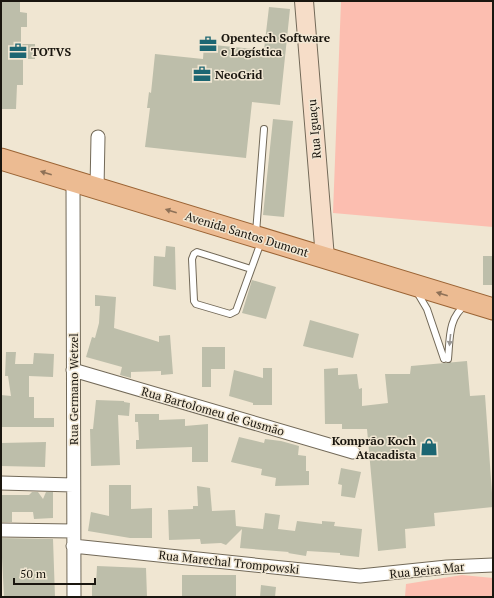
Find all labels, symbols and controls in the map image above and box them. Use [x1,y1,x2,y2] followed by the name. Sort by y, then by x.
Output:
[221,30,331,59] place label: Opentech Software e Logística
[198,34,218,54] office icon: Opentech Software e Logística
[8,41,28,61] office icon: TOTVS
[31,44,71,59] place label: TOTVS
[192,64,212,84] office icon: NeoGrid
[215,67,263,82] place label: NeoGrid
[304,99,324,159] street label: Rua Iguaçu
[40,170,52,176] one-way arrow
[164,208,176,214] one-way arrow
[183,208,311,260] street label: Avenida Santos Dumont
[436,291,448,297] one-way arrow
[66,333,81,445] street label: Rua Germano Wetzel
[447,334,453,346] one-way arrow
[140,383,287,439] street label: Rua Bartolomeu de Gusmão
[332,433,416,462] place label: Komprão Koch Atacadista
[419,437,439,457] shop icon: Komprão Koch Atacadista
[158,547,301,577] street label: Rua Marechal Trompowski
[389,559,466,581] street label: Rua Beira Mar
[14,560,95,586] scale bar
[20,566,47,581] text: 50 m

